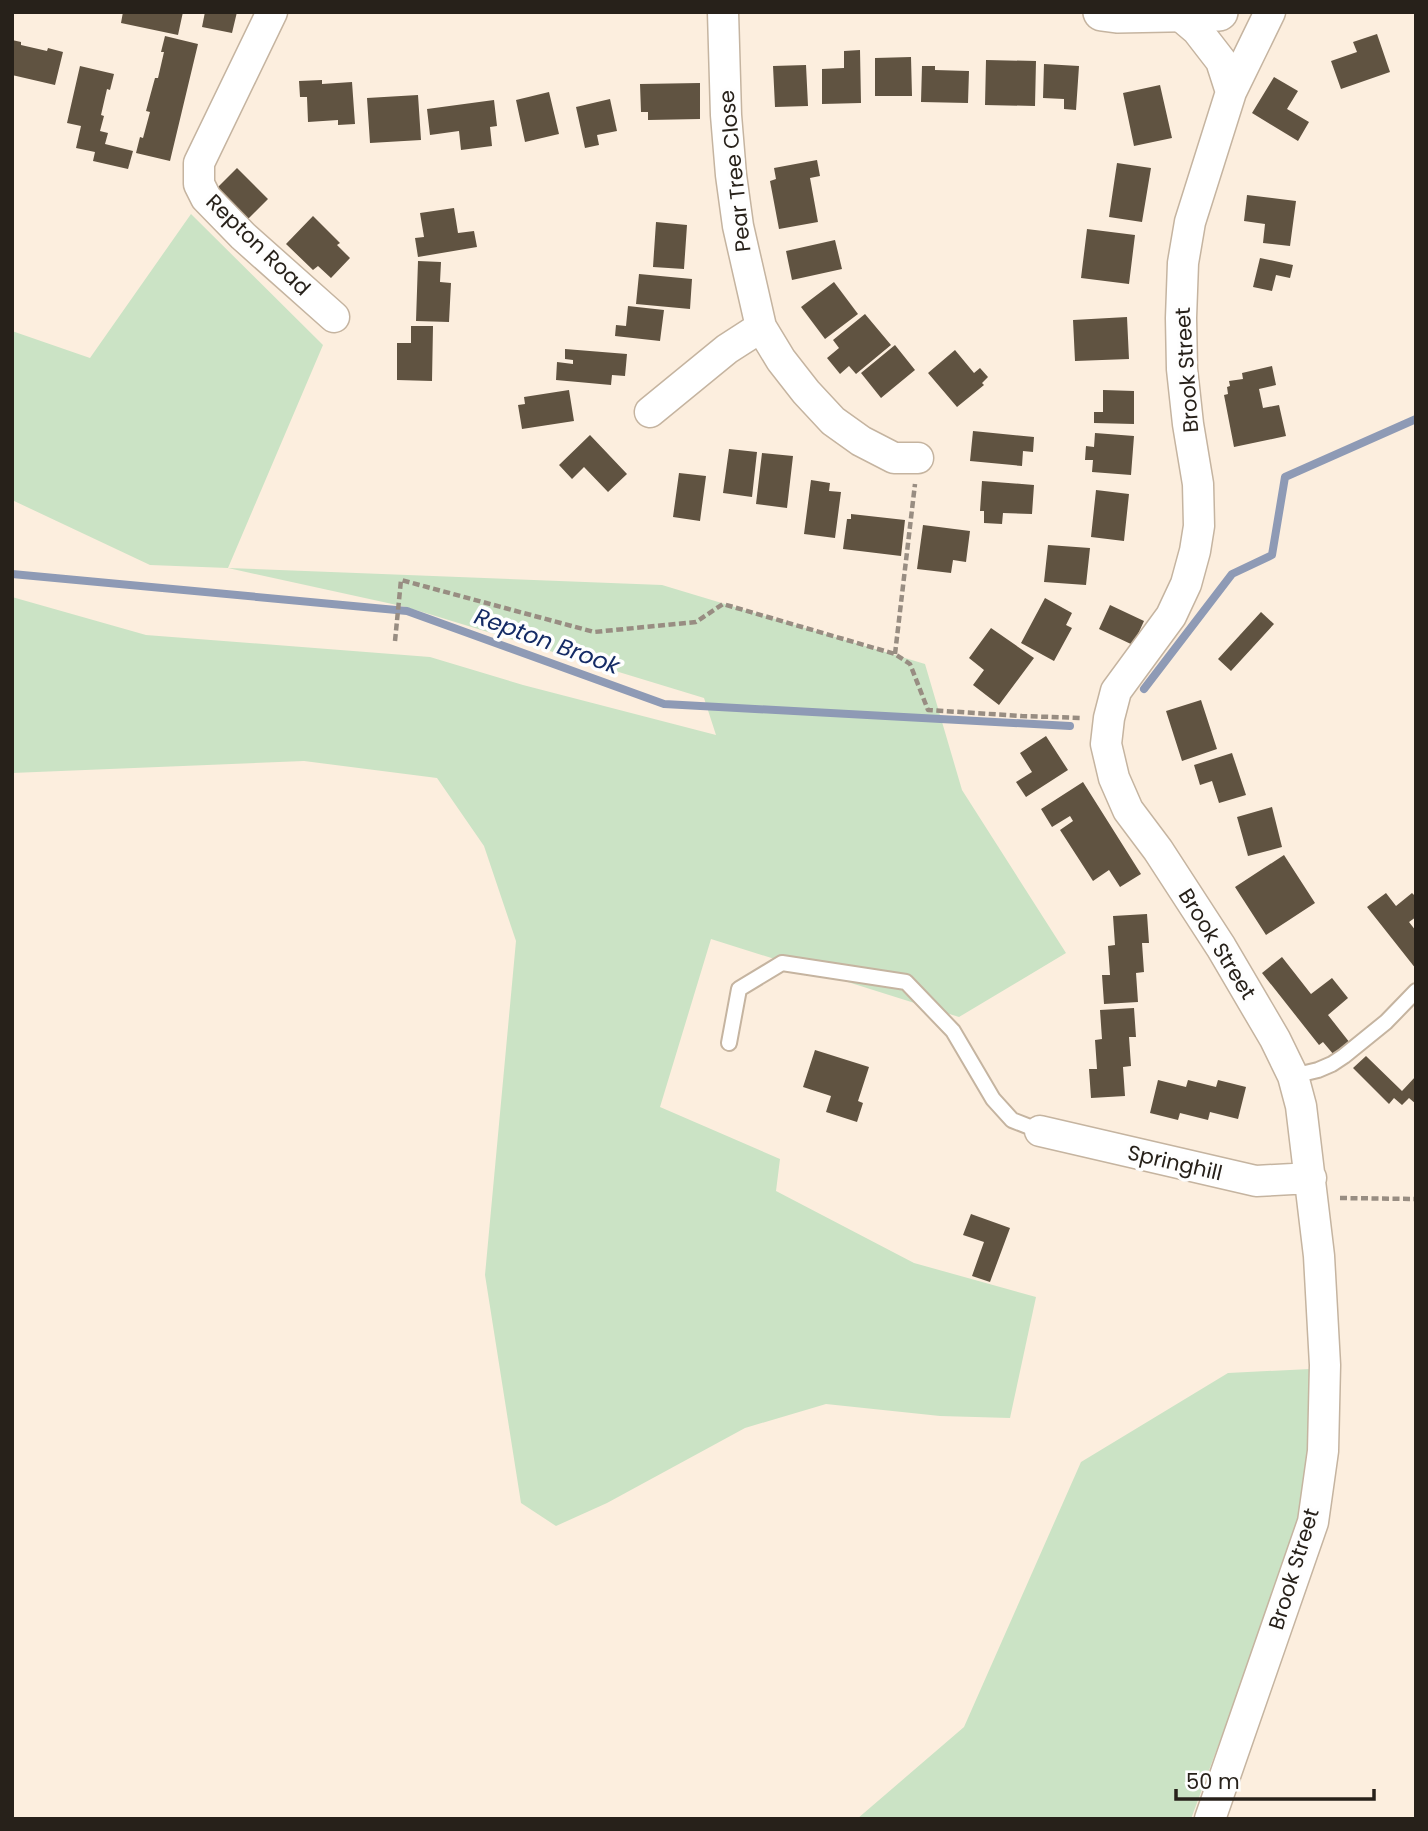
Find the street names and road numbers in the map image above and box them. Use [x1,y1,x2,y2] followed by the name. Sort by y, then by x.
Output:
[712,89,757,253] street label: Pear Tree Close
[200,187,317,302] street label: Repton Road
[1168,306,1205,434] street label: Brook Street
[1172,883,1263,1005] street label: Brook Street
[1125,1138,1225,1187] street label: Springhill
[1261,1505,1326,1633] street label: Brook Street

